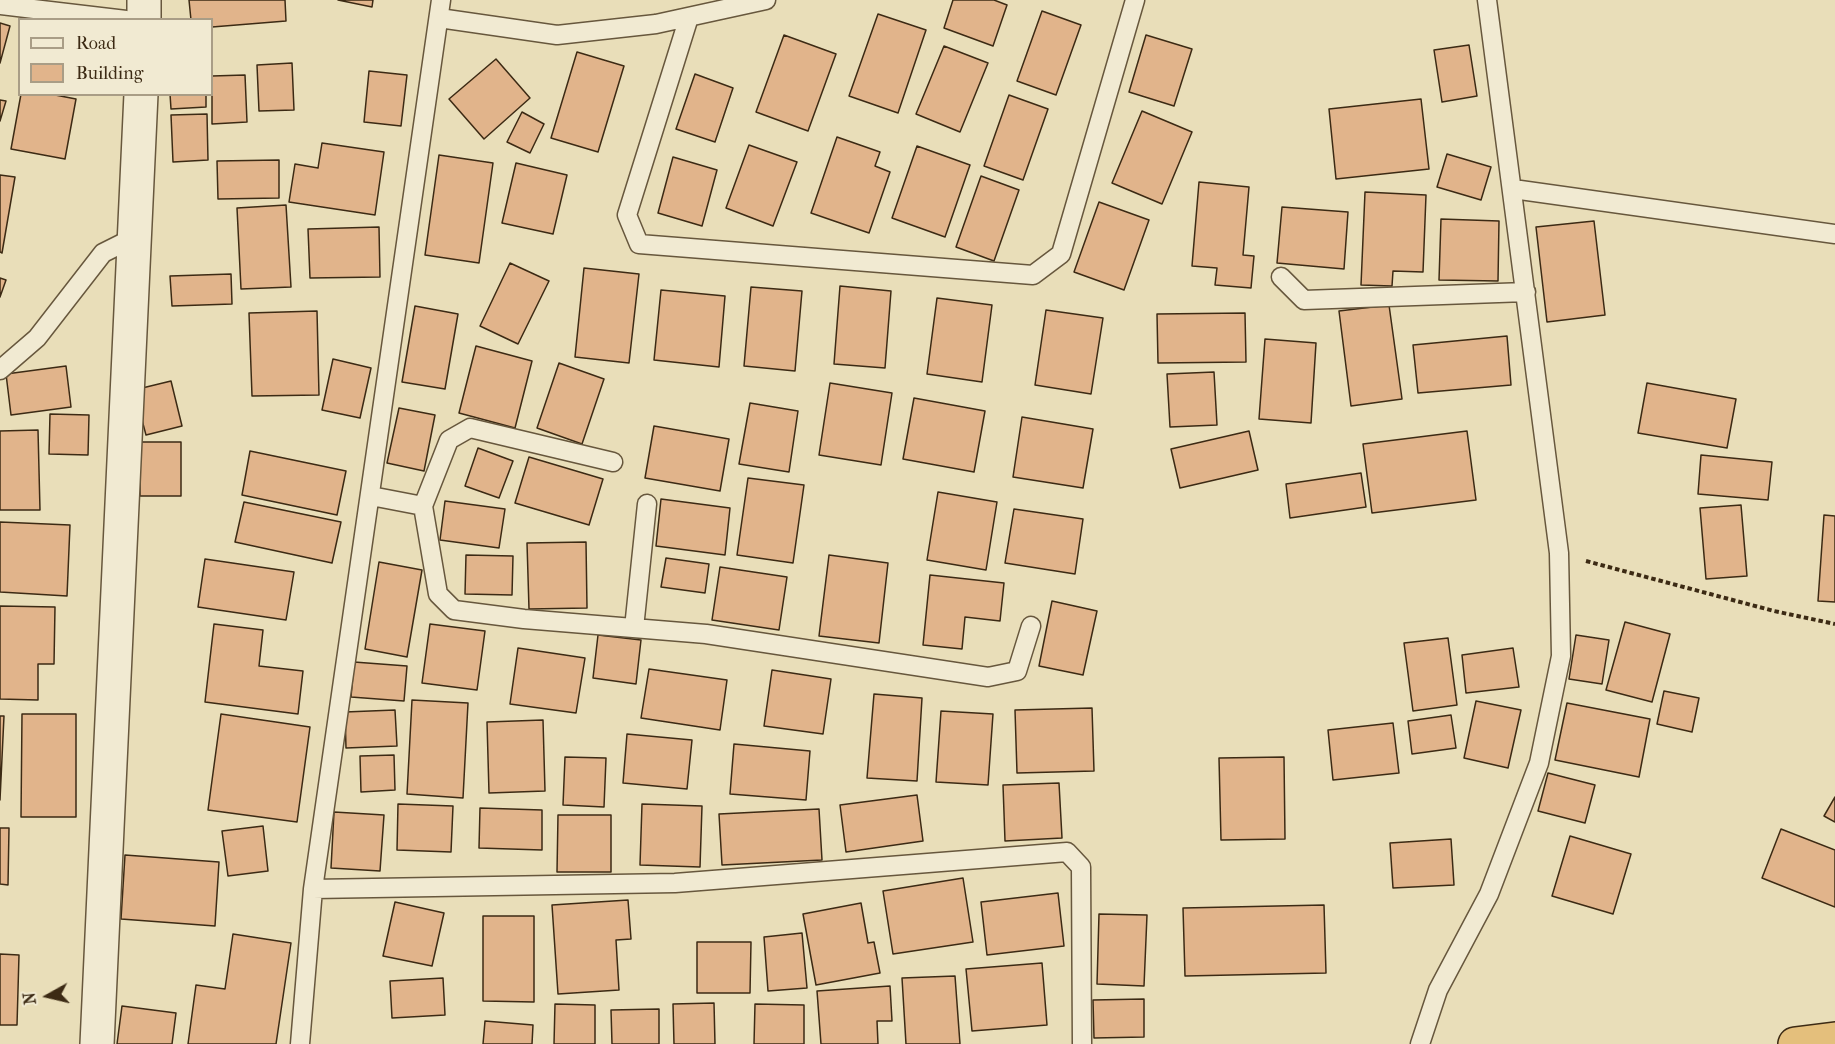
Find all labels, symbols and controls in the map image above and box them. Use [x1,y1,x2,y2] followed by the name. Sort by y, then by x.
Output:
[18,18,213,96] legend
[76,33,116,54] text: Road
[76,63,143,84] text: Building
[18,966,78,1026] north arrow
[19,991,40,1006] text: N

